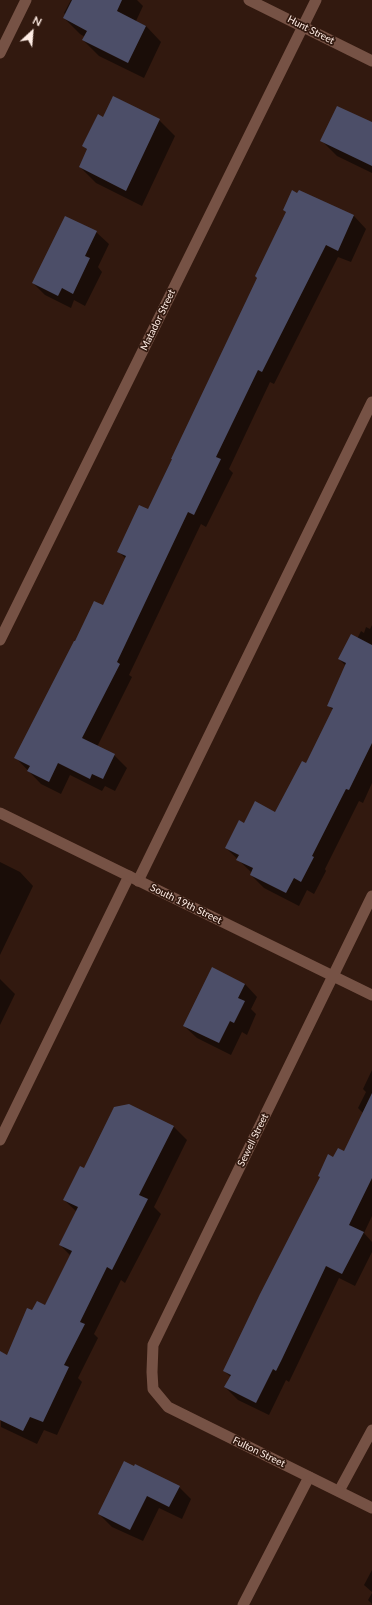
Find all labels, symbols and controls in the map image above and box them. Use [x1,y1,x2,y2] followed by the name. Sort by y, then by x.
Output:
[12,12,52,52] north arrow
[31,13,44,28] text: N
[286,13,336,47] street label: Hunt Street
[138,288,178,352] street label: Matador Street
[148,882,224,926] street label: South 19th Street
[235,1112,271,1168] street label: Sewell Street
[231,1434,287,1470] street label: Fulton Street

